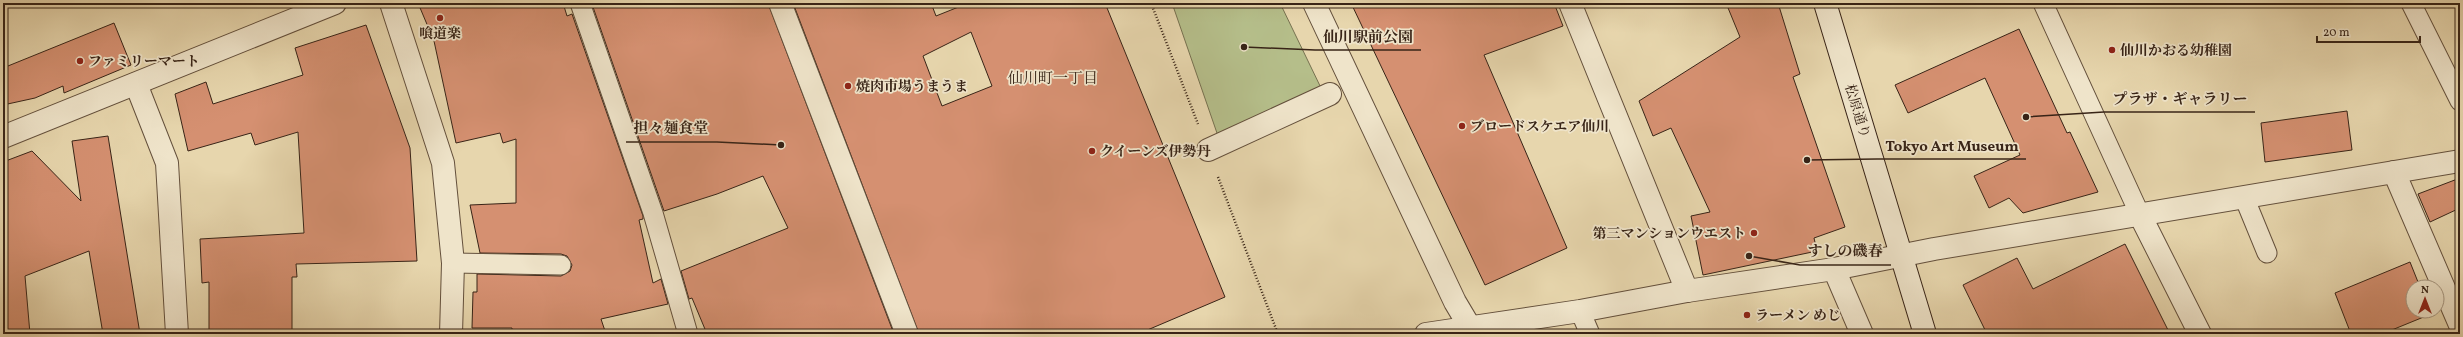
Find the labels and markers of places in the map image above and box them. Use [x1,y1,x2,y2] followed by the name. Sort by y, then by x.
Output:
[435,13,445,23] marker: 喰道楽
[1315,23,1421,50] callout: 仙川駅前公園
[419,25,461,44] place label: 喰道楽
[2120,42,2232,61] place label: 仙川かおる幼稚園
[2107,45,2117,55] marker: 仙川かおる幼稚園
[88,53,200,72] place label: ファミリーマート
[75,56,85,66] marker: ファミリーマート
[856,78,968,97] place label: 焼肉市場うまうま
[843,81,853,91] marker: 焼肉市場うまうま
[2104,85,2255,112] callout: プラザ・ギャラリー
[626,115,717,142] callout: 担々麺食堂
[1470,118,1609,137] place label: ブロードスケエア仙川
[1457,121,1467,131] marker: ブロードスケエア仙川
[1877,132,2026,159] callout: Tokyo Art Museum
[1100,143,1212,162] place label: クイーンズ伊勢丹
[1087,146,1097,156] marker: クイーンズ伊勢丹
[1593,225,1746,244] place label: 第三マンションウエスト
[1749,228,1759,238] marker: 第三マンションウエスト
[1800,238,1891,265] callout: すしの磯春
[1755,307,1841,326] place label: ラーメン めじ
[1742,310,1752,320] marker: ラーメン めじ

